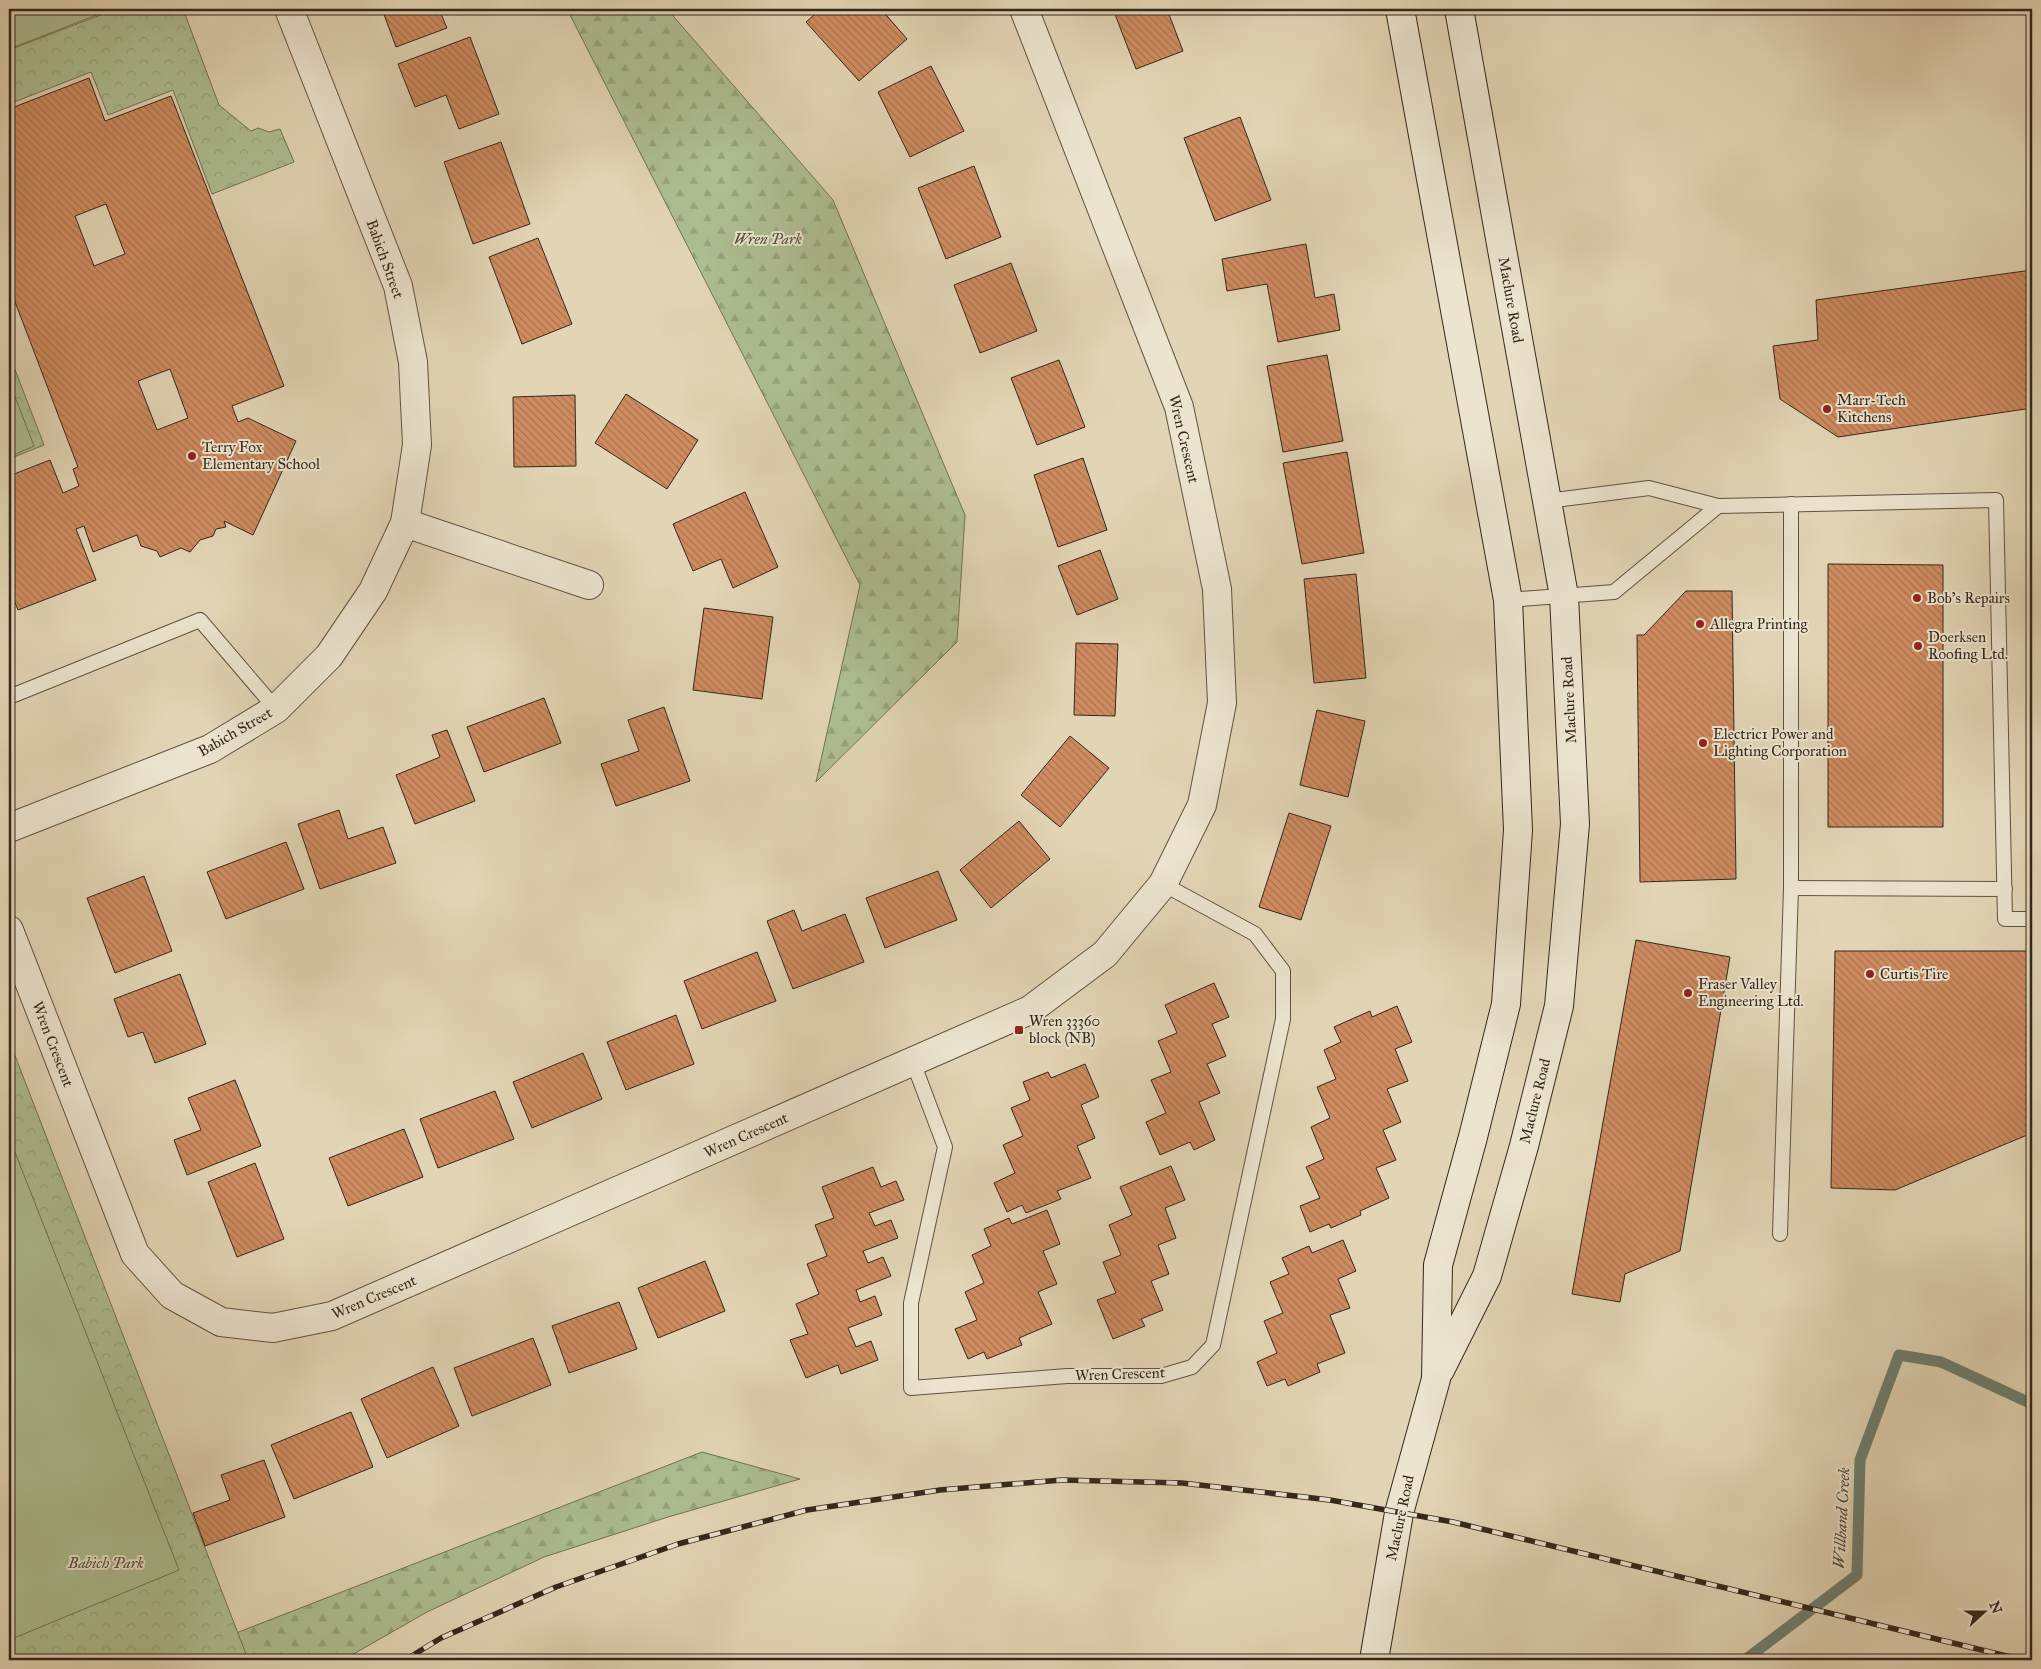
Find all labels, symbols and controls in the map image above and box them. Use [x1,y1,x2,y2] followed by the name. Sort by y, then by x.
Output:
[362,217,408,302] street label: Babich Street
[734,230,802,248] park label: Wren Park
[1495,256,1528,345] street label: Maclure Road
[1837,391,1907,426] place label: Marr-Tech Kitchens
[1165,393,1203,486] street label: Wren Crescent
[1821,403,1833,415] marker: Marr-Tech Kitchens
[202,438,321,473] place label: Terry Fox Elementary School
[186,450,198,462] marker: Terry Fox Elementary School
[1927,589,2010,607] place label: Bob's Repairs
[1911,592,1923,604] marker: Bob's Repairs
[1709,615,1808,633] place label: Allegra Printing
[1694,618,1706,630] marker: Allegra Printing
[1928,628,2008,663] place label: Doerksen Roofing Ltd.
[1912,640,1924,652] marker: Doerksen Roofing Ltd.
[1558,656,1580,744] street label: Maclure Road
[195,703,276,760] street label: Babich Street
[1713,725,1847,760] place label: Electric1 Power and Lighting Corporation
[1697,737,1709,749] marker: Electric1 Power and Lighting Corporation
[1880,965,1948,983] place label: Curtis Tire
[1864,968,1876,980] marker: Curtis Tire
[1698,975,1804,1010] place label: Fraser Valley Engineering Ltd.
[1682,987,1694,999] marker: Fraser Valley Engineering Ltd.
[28,999,78,1090] street label: Wren Crescent
[1029,1012,1100,1048] place label: Wren 33360 block (NB)
[1013,1024,1025,1036] marker: Wren 33360 block (NB)
[1516,1056,1554,1145] street label: Maclure Road
[701,1108,791,1162] street label: Wren Crescent
[329,1271,420,1323] street label: Wren Crescent
[1075,1363,1166,1385] street label: Wren Crescent
[1829,1467,1854,1569] water label: Willband Creek
[1382,1473,1418,1562] street label: Maclure Road
[67,1554,144,1572] park label: Babich Park
[1958,1586,2008,1636] north arrow
[1986,1599,2006,1616] text: N

